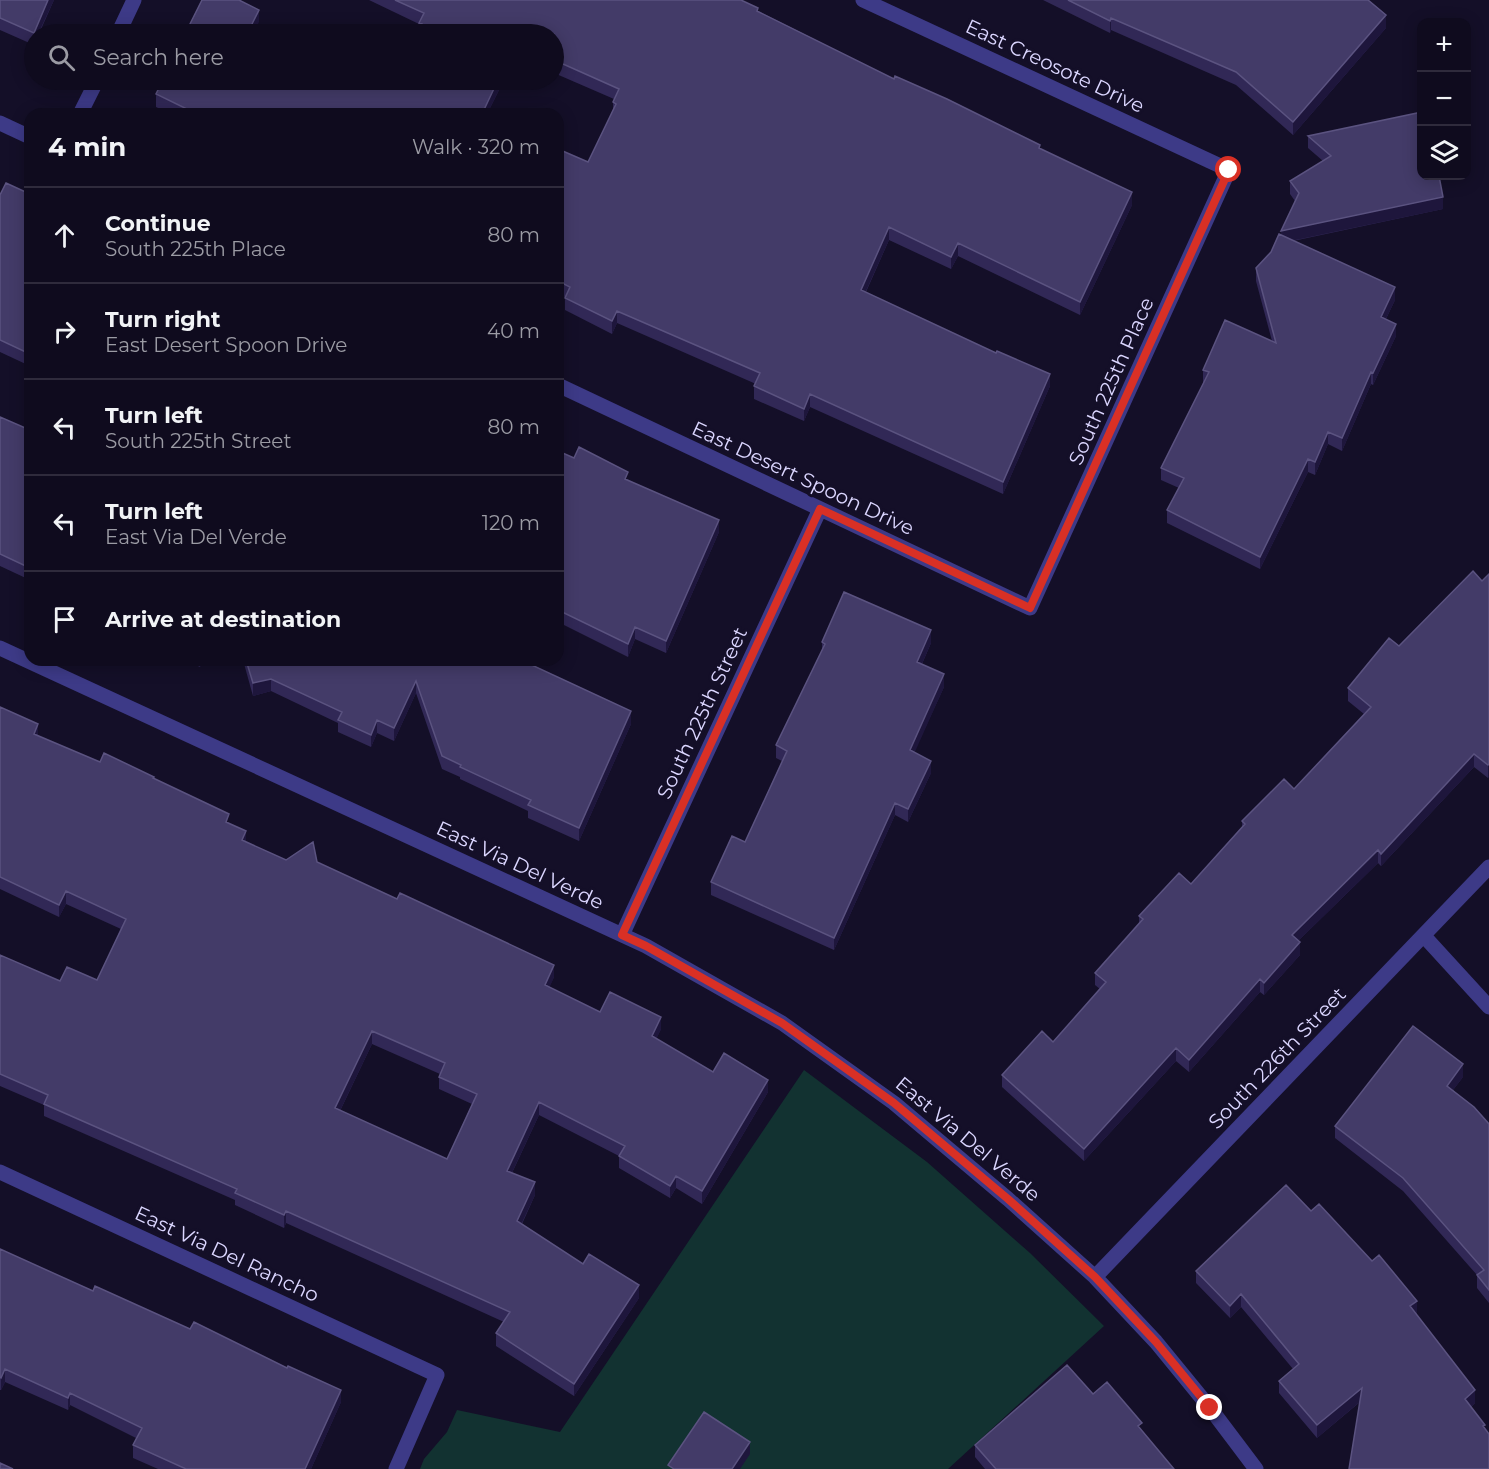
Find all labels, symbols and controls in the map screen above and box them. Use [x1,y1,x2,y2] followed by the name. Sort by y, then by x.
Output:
[962,14,1148,118] street label: East Creosote Drive
[1417,18,1471,180] map controls
[1417,18,1471,72] button: +
[24,24,564,90] search box
[45,41,78,74] icon: search
[93,44,224,71] text: Search here
[1417,72,1471,126] button: −
[1417,126,1471,180] button: layers
[48,131,126,163] text: 4 min
[412,135,540,159] text: Walk · 320 m
[1215,156,1241,182] route start
[105,210,211,237] text: Continue
[48,219,81,252] icon: ahead
[488,223,540,247] text: 80 m
[105,237,286,261] text: South 225th Place
[1063,294,1159,468] street label: South 225th Place
[105,306,220,333] text: Turn right
[48,315,81,348] icon: right
[487,319,540,343] text: 40 m
[105,333,347,357] text: East Desert Spoon Drive
[105,402,203,429] text: Turn left
[48,411,81,444] icon: left
[488,415,540,439] text: 80 m
[688,416,918,540] street label: East Desert Spoon Drive
[105,429,292,453] text: South 225th Street
[105,498,203,525] text: Turn left
[48,507,81,540] icon: left
[482,511,540,535] text: 120 m
[105,525,287,549] text: East Via Del Verde
[48,603,81,636] icon: arrive
[105,606,341,633] text: Arrive at destination
[652,623,752,803] street label: South 225th Street
[433,816,607,914] street label: East Via Del Verde
[1203,982,1351,1134] street label: South 226th Street
[891,1071,1045,1207] street label: East Via Del Verde
[131,1201,323,1307] street label: East Via Del Rancho
[1196,1394,1222,1420] route end

